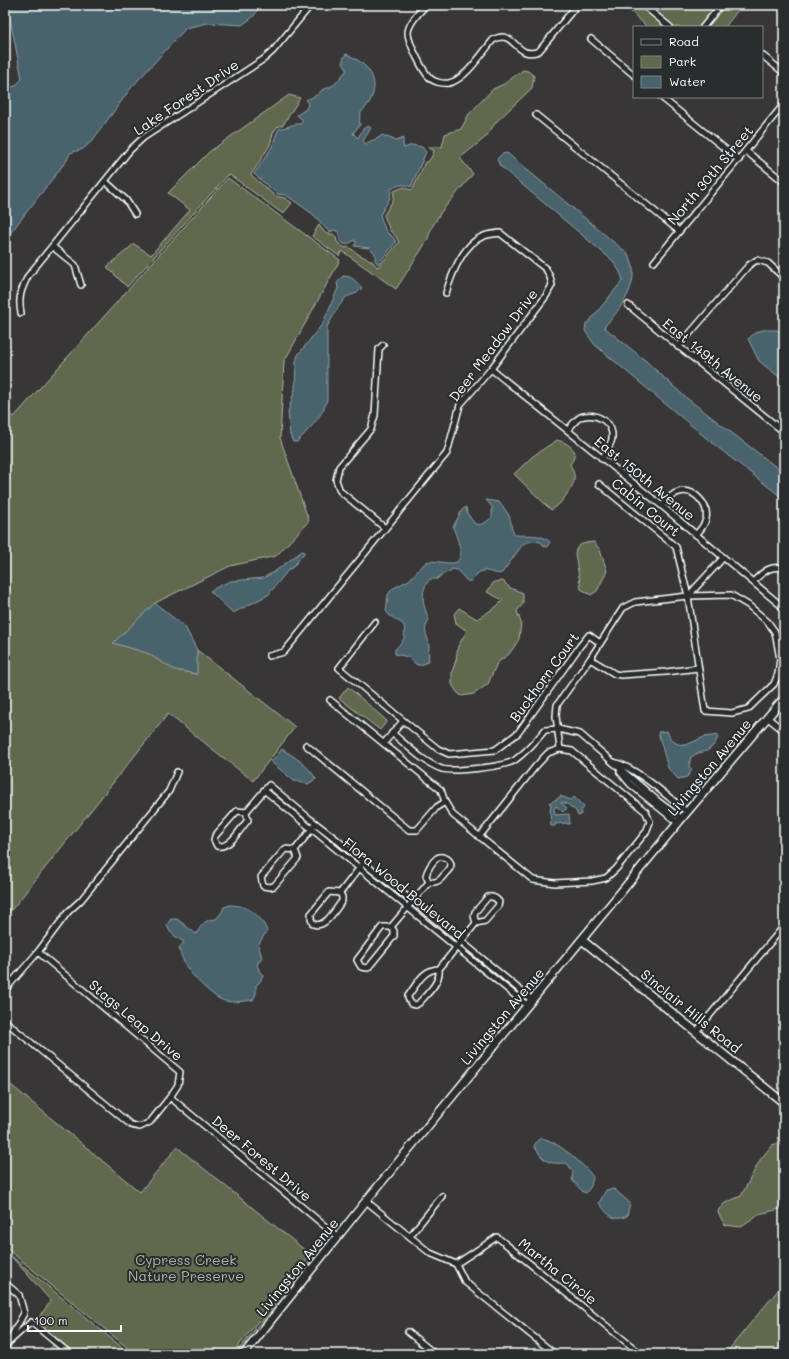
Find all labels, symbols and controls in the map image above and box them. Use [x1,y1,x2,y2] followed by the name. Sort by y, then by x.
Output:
[633,26,763,98] legend
[669,33,699,49] text: Road
[669,53,696,69] text: Park
[130,55,242,139] street label: Lake Forest Drive
[669,73,706,89] text: Water
[663,121,757,229] street label: North 30th Street
[444,285,542,405] street label: Deer Meadow Drive
[659,314,767,406] street label: East 149th Avenue
[591,432,699,524] street label: East 150th Avenue
[608,473,684,541] street label: Cabin Court
[505,628,583,726] street label: Buckhorn Court
[663,714,755,820] street label: Livingston Avenue
[339,833,469,943] street label: Flora Wood Boulevard
[456,963,548,1069] street label: Livingston Avenue
[637,965,745,1057] street label: Sinclair Hills Road
[85,975,187,1065] street label: Stags Leap Drive
[208,1111,316,1205] street label: Deer Forest Drive
[251,1214,343,1320] street label: Livingston Avenue
[515,1233,601,1309] street label: Martha Circle
[128,1250,244,1285] park label: Cypress Creek Nature Preserve
[28,1307,121,1333] scale bar
[34,1312,68,1328] text: 100 m

